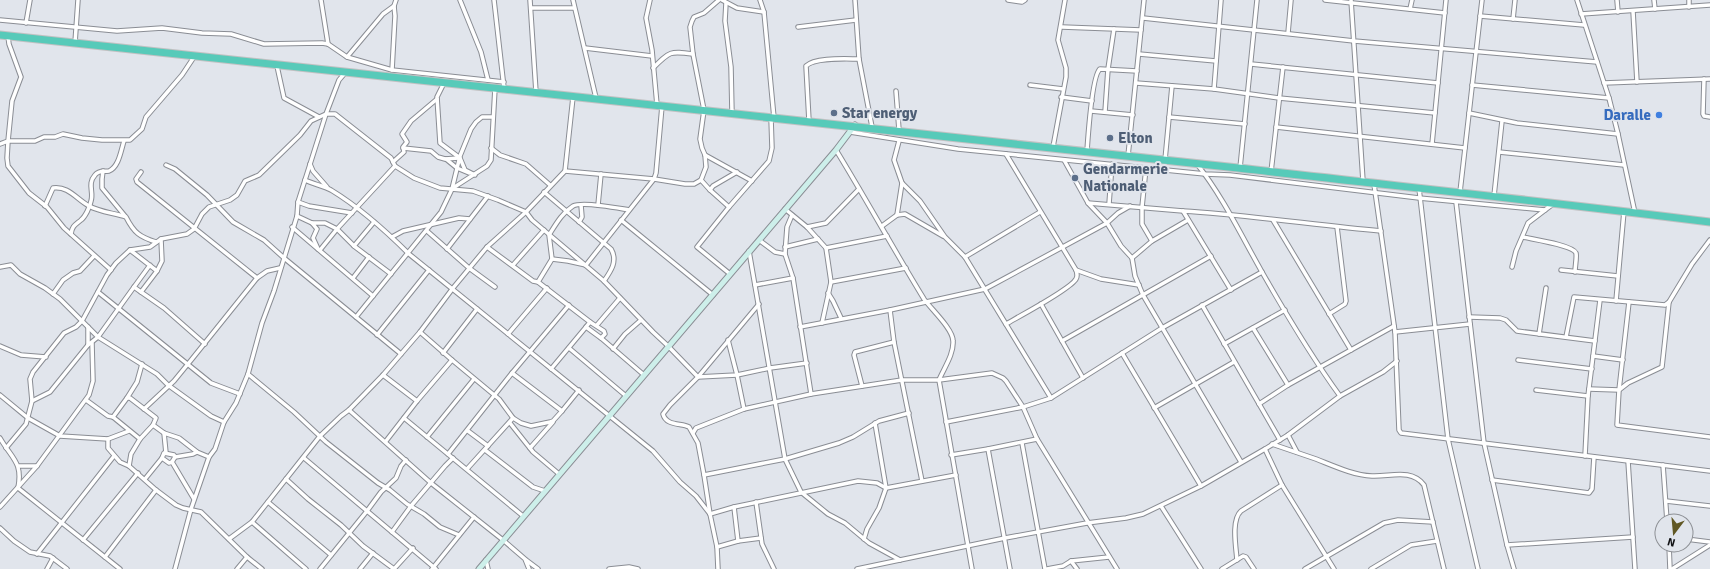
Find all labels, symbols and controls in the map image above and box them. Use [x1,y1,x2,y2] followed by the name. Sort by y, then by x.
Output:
[842,104,918,122] place label: Star energy
[1603,106,1651,124] place label: Daralle
[829,108,839,118] marker: Star energy
[1654,110,1664,120] marker: Daralle
[1118,129,1153,147] place label: Elton
[1105,133,1115,143] marker: Elton
[1083,160,1168,195] place label: Gendarmerie Nationale
[1070,173,1080,183] marker: Gendarmerie Nationale
[1654,513,1694,553] north arrow
[1666,535,1677,549] text: N

